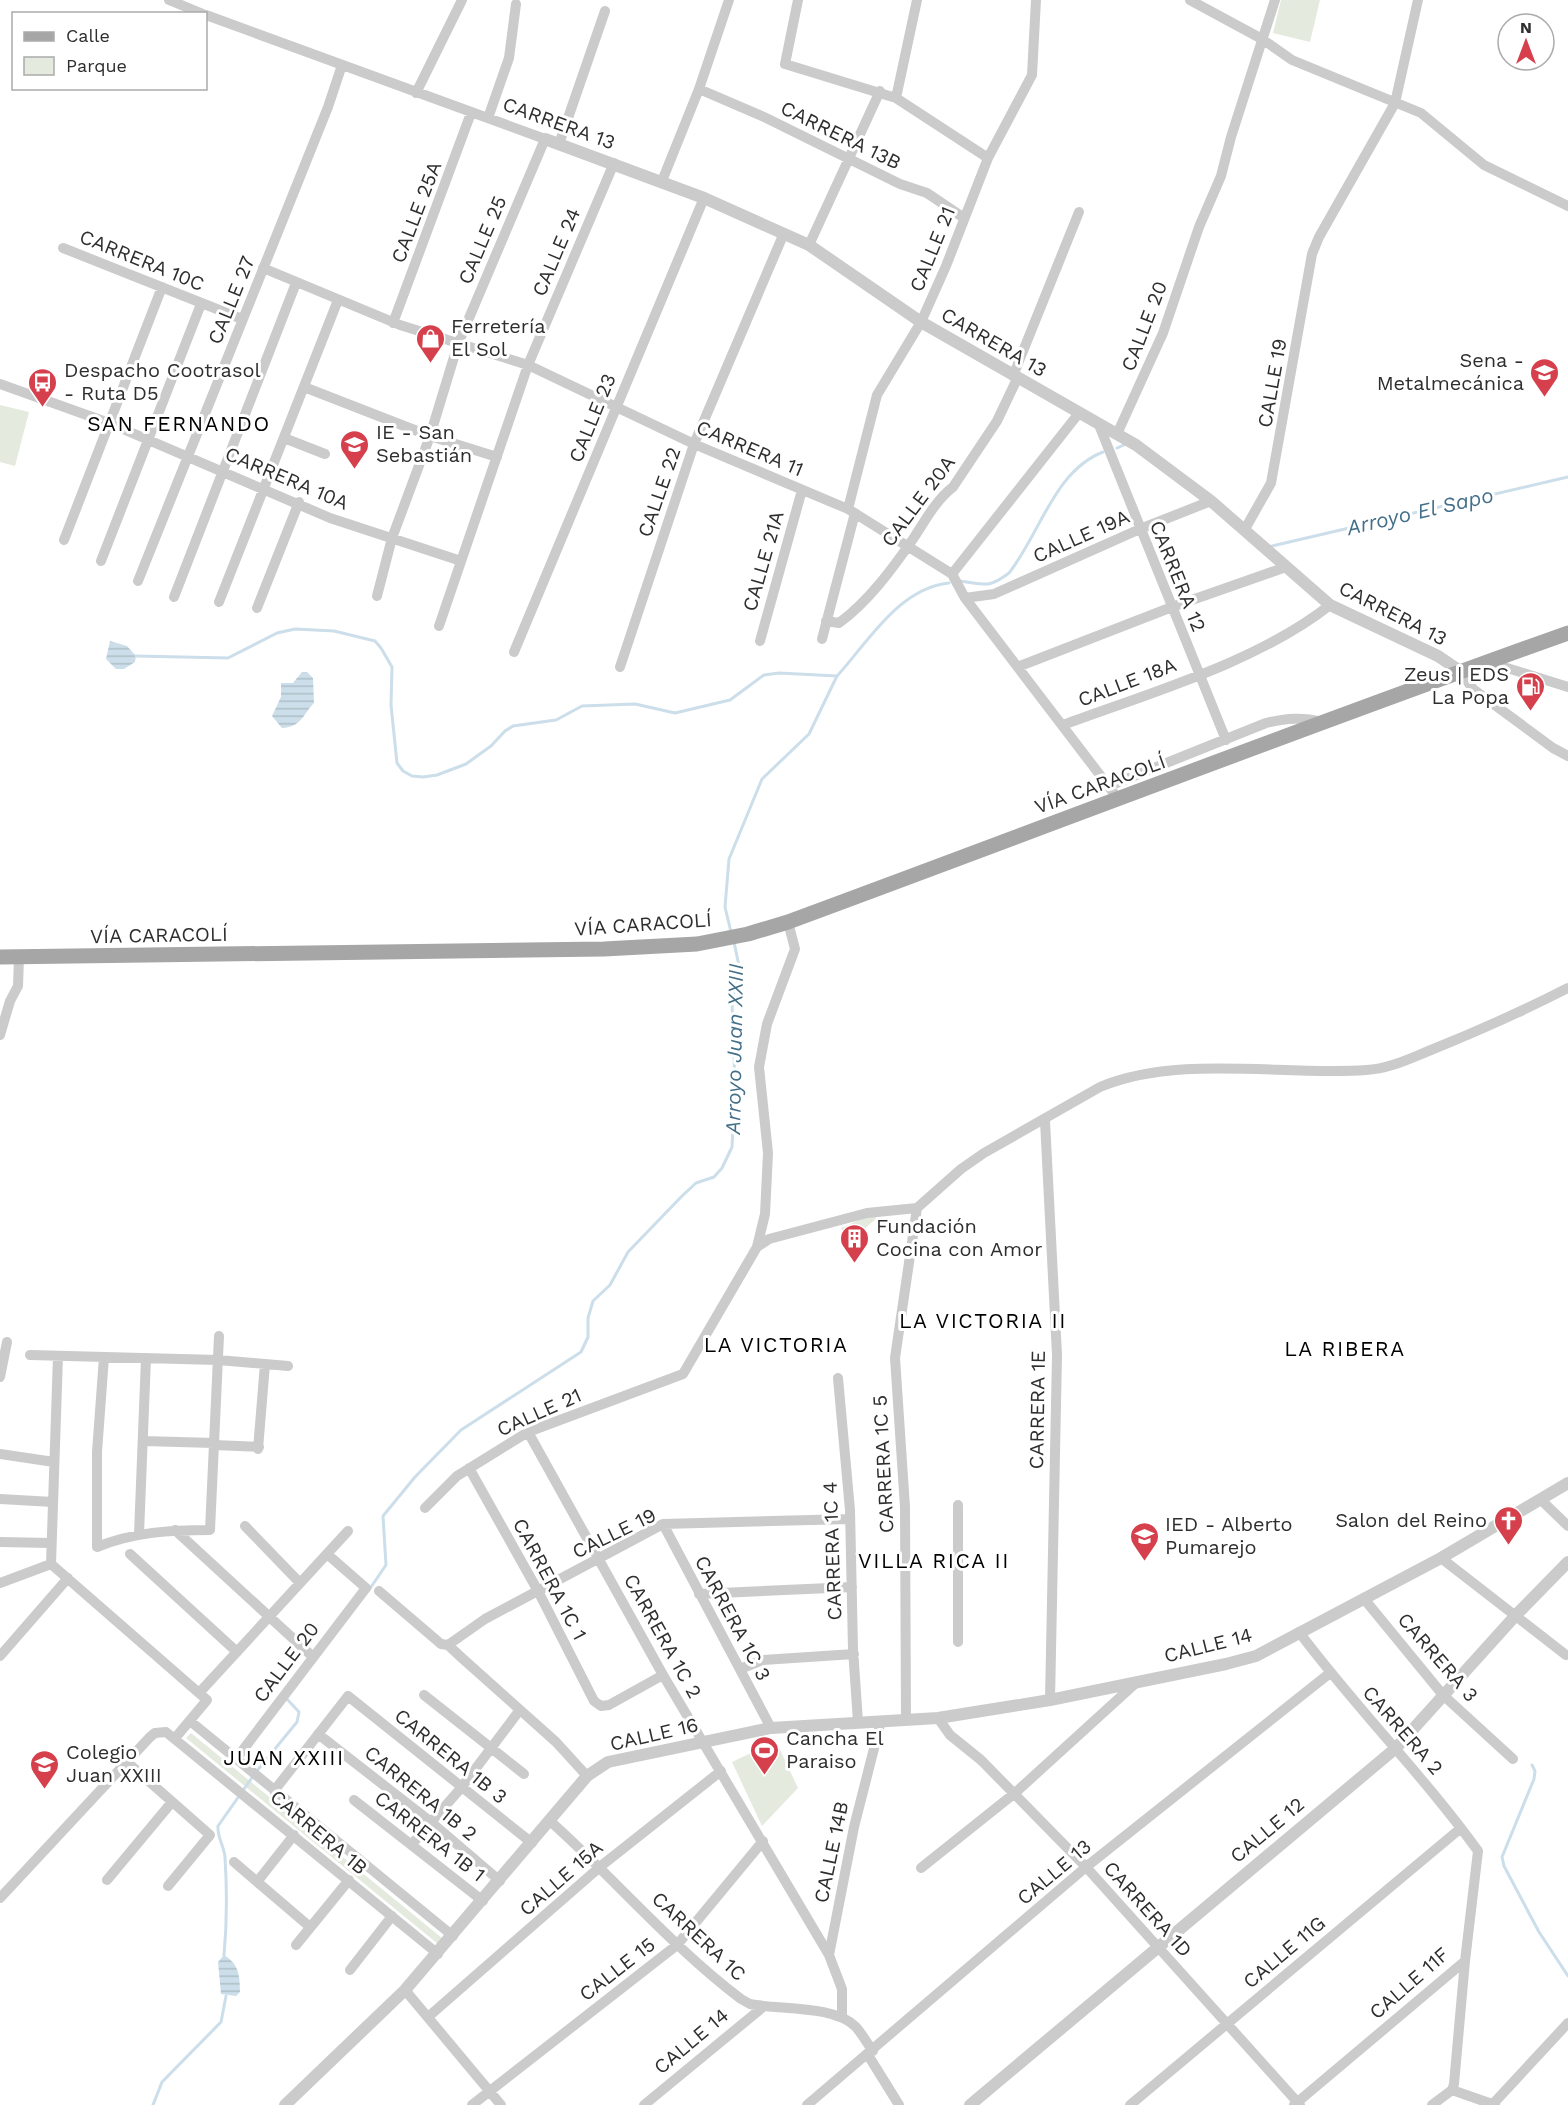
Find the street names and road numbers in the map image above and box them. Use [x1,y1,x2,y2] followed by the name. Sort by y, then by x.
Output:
[500,92,618,154] street label: CARRERA 13
[777,96,905,174] street label: CARRERA 13B
[386,158,446,266] street label: CALLE 25A
[453,192,511,288] street label: CALLE 25
[904,203,960,295] street label: CALLE 21
[527,204,585,300] street label: CALLE 24
[76,224,208,296] street label: CARRERA 10C
[202,252,260,348] street label: CALLE 27
[1116,278,1172,374] street label: CALLE 20
[937,302,1051,382] street label: CARRERA 13
[1252,337,1292,429] street label: CALLE 19
[563,370,621,466] street label: CALLE 23
[693,415,807,481] street label: CARRERA 11
[222,441,352,515] street label: CARRERA 10A
[632,444,686,540] street label: CALLE 22
[876,451,960,551] street label: CALLE 20A
[1029,504,1133,568] street label: CALLE 19A
[737,508,789,614] street label: CALLE 21A
[1145,517,1211,635] street label: CARRERA 12
[1335,576,1451,650] street label: CARRERA 13
[1074,652,1180,712] street label: CALLE 18A
[1031,749,1169,819] street label: VÍA CARACOLÍ
[574,907,713,941] street label: VÍA CARACOLÍ
[90,922,228,948] street label: VÍA CARACOLÍ
[1024,1350,1050,1470] street label: CARRERA 1E
[493,1383,585,1441] street label: CALLE 21
[867,1394,899,1534] street label: CARRERA 1C 5
[818,1481,846,1621] street label: CARRERA 1C 4
[568,1502,660,1564] street label: CALLE 19
[508,1514,592,1644] street label: CARRERA 1C 1
[690,1551,776,1685] street label: CARRERA 1C 3
[619,1570,707,1702] street label: CARRERA 1C 2
[1393,1607,1483,1707] street label: CARRERA 3
[248,1617,324,1707] street label: CALLE 20
[1161,1622,1255,1668] street label: CALLE 14
[1358,1680,1448,1780] street label: CARRERA 2
[390,1703,512,1809] street label: CARRERA 1B 3
[607,1712,701,1756] street label: CALLE 16
[360,1740,482,1846] street label: CARRERA 1B 2
[266,1784,372,1880] street label: CARRERA 1B
[370,1785,490,1887] street label: CARRERA 1B 1
[1225,1792,1309,1868] street label: CALLE 12
[809,1799,853,1905] street label: CALLE 14B
[1012,1834,1096,1910] street label: CALLE 13
[514,1835,608,1921] street label: CALLE 15A
[1099,1856,1197,1962] street label: CARRERA 1D
[647,1886,751,1986] street label: CARRERA 1C
[1238,1911,1330,1993] street label: CALLE 11G
[574,1932,660,2006] street label: CALLE 15
[1364,1942,1454,2024] street label: CALLE 11F
[649,2003,733,2079] street label: CALLE 14

